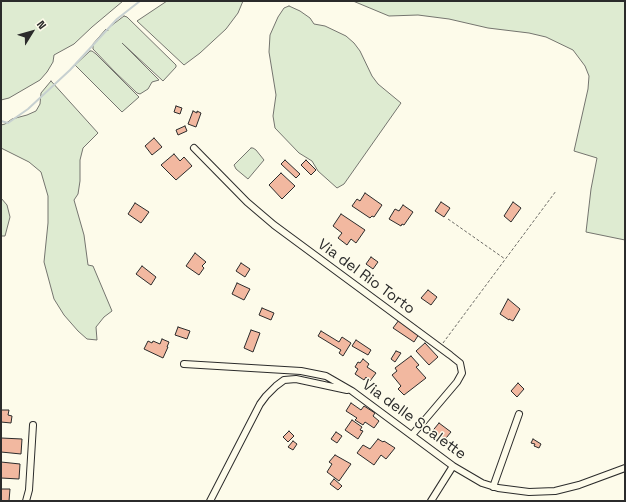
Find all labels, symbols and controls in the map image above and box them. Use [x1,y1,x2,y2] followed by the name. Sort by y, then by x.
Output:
[12,12,52,52] north arrow
[34,18,49,32] text: N
[314,236,418,318] street label: Via del Rio Torto
[359,376,469,464] street label: Via delle Scalette

